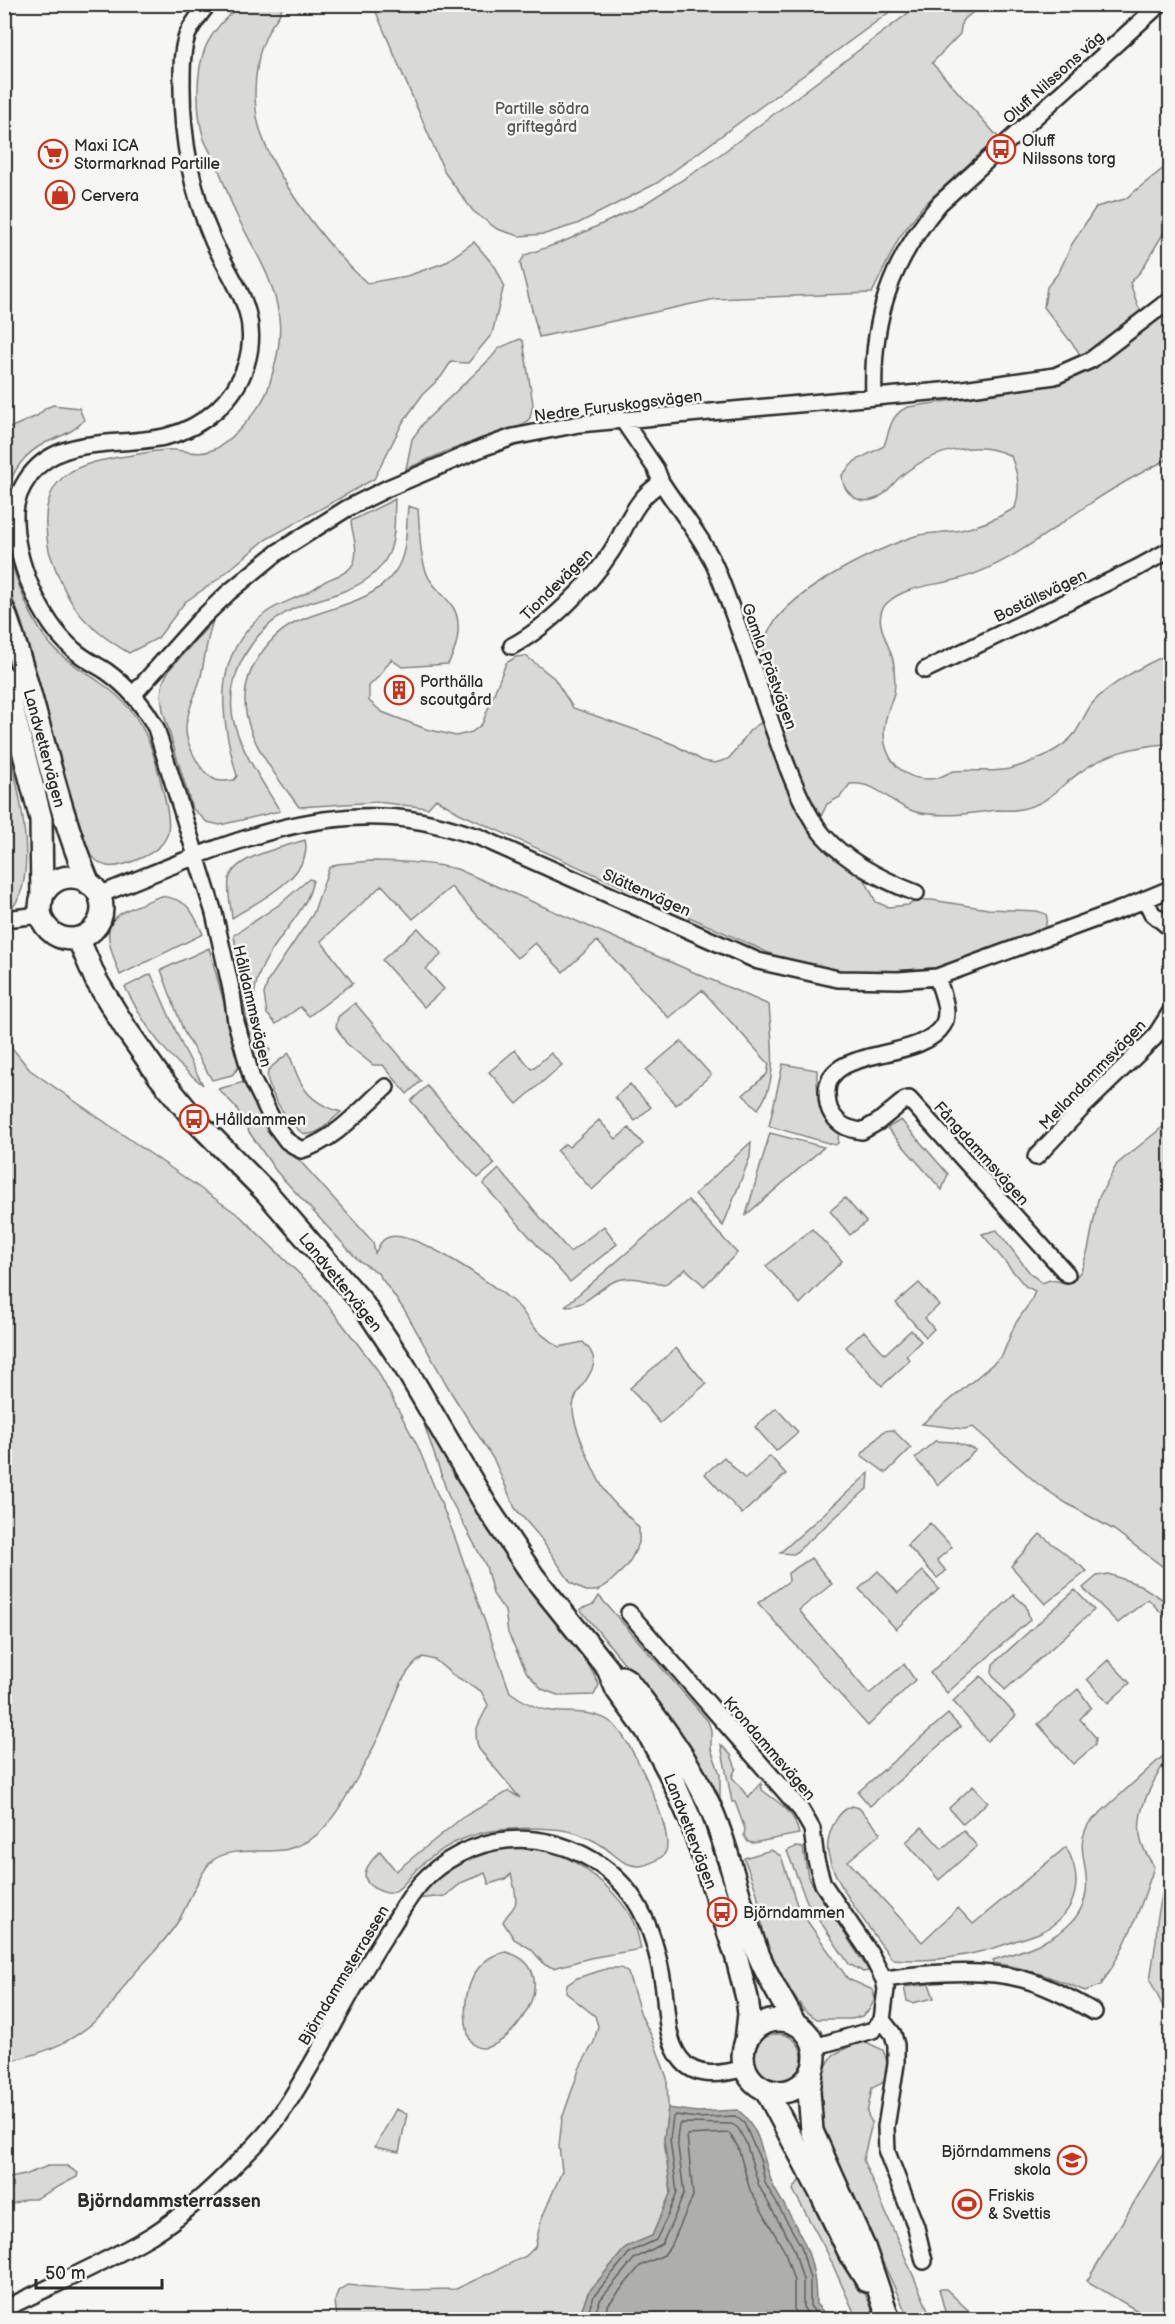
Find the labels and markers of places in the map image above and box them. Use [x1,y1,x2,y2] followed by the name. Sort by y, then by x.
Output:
[1022,132,1116,169] place label: Oluff Nilssons torg
[985,133,1017,165] bus stop icon: Oluff Nilssons torg
[74,137,221,174] place label: Maxi ICA Stormarknad Partille
[37,138,69,170] supermarket icon: Maxi ICA Stormarknad Partille
[44,179,76,211] shop icon: Cervera
[81,187,139,206] place label: Cervera
[420,673,492,710] place label: Porthälla scoutgård
[383,674,415,706] building icon: Porthälla scoutgård
[178,1103,210,1135] bus stop icon: Hålldammen
[215,1111,306,1130] place label: Hålldammen
[706,1896,738,1928] bus stop icon: Björndammen
[743,1904,845,1923] place label: Björndammen
[941,2143,1051,2180] place label: Björndammens skola
[1056,2144,1088,2176] school or university icon: Björndammens skola
[988,2187,1051,2224] place label: Friskis & Svettis
[951,2188,983,2220] sports icon: Friskis & Svettis

